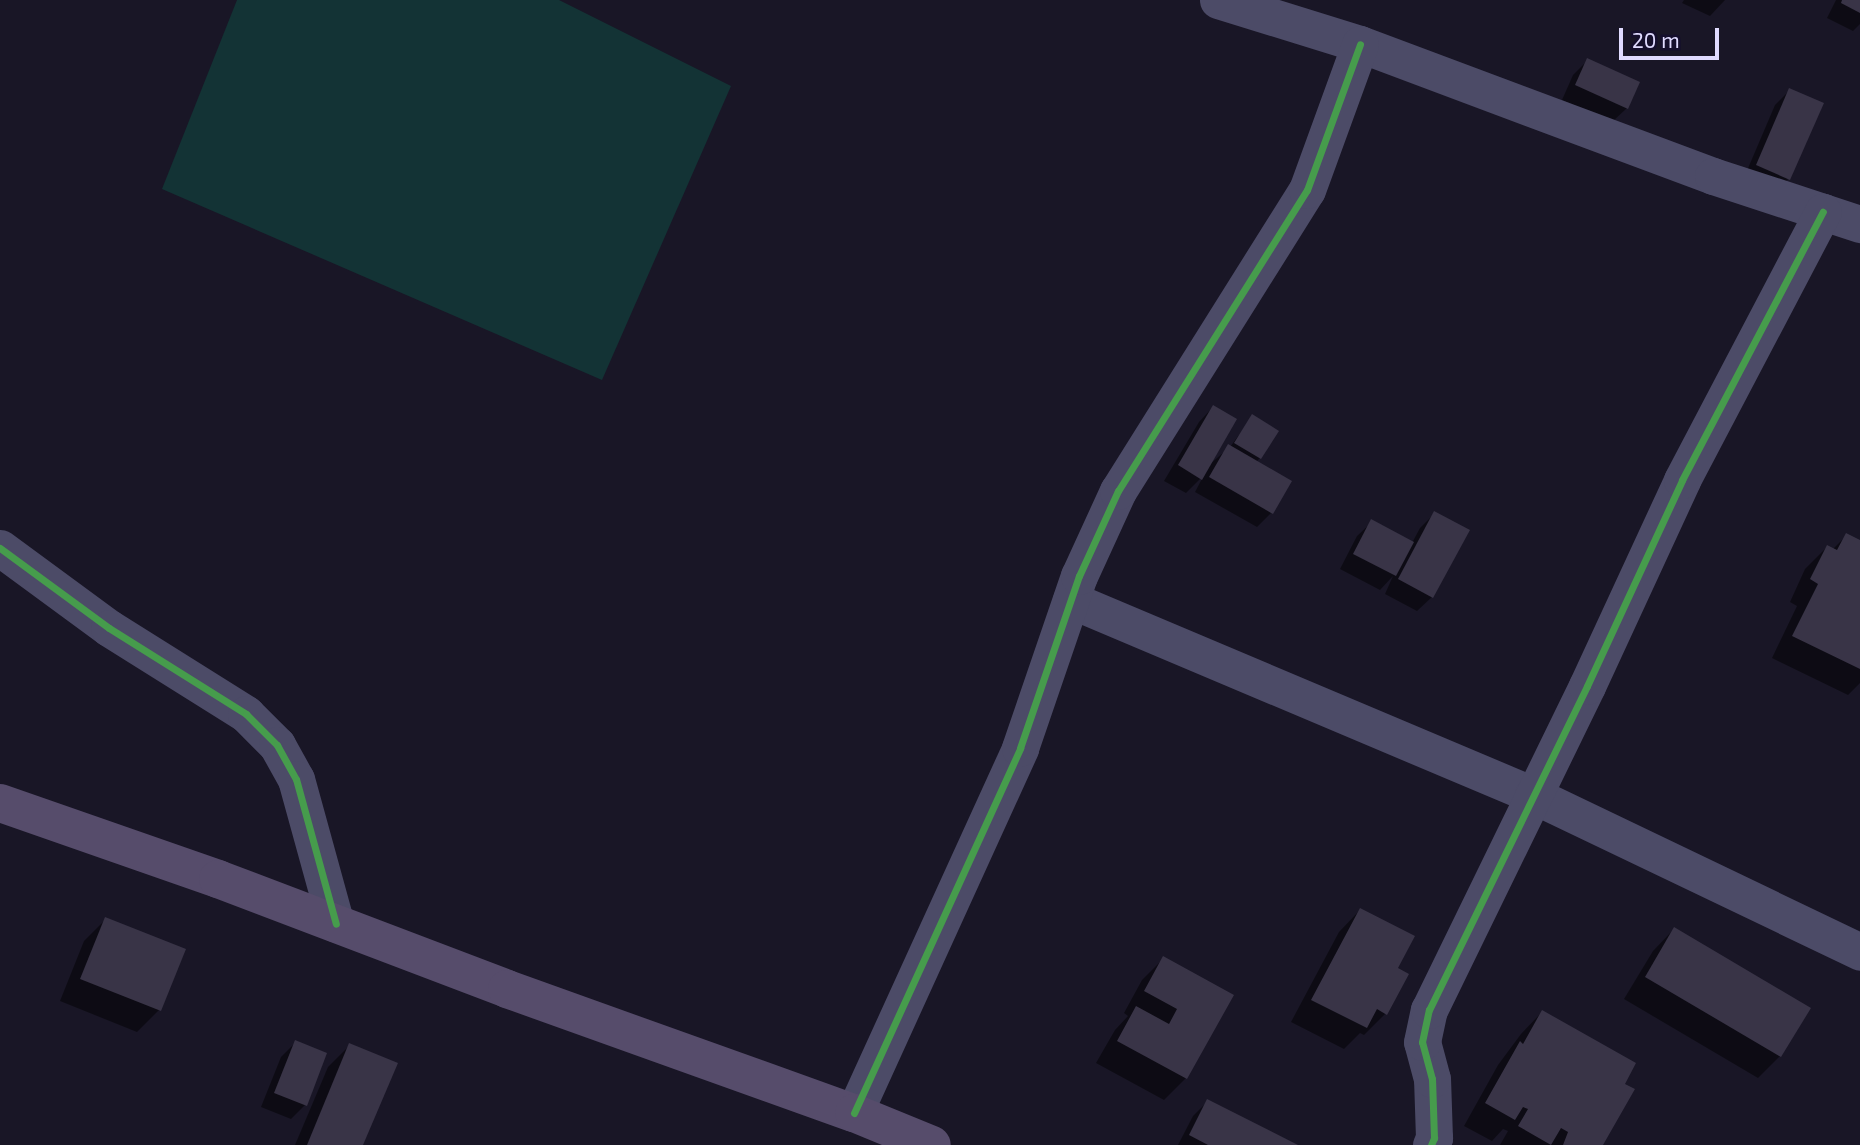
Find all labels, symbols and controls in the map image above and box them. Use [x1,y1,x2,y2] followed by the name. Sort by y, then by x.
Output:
[1622,14,1722,58] scale bar
[1632,27,1680,52] text: 20 m

